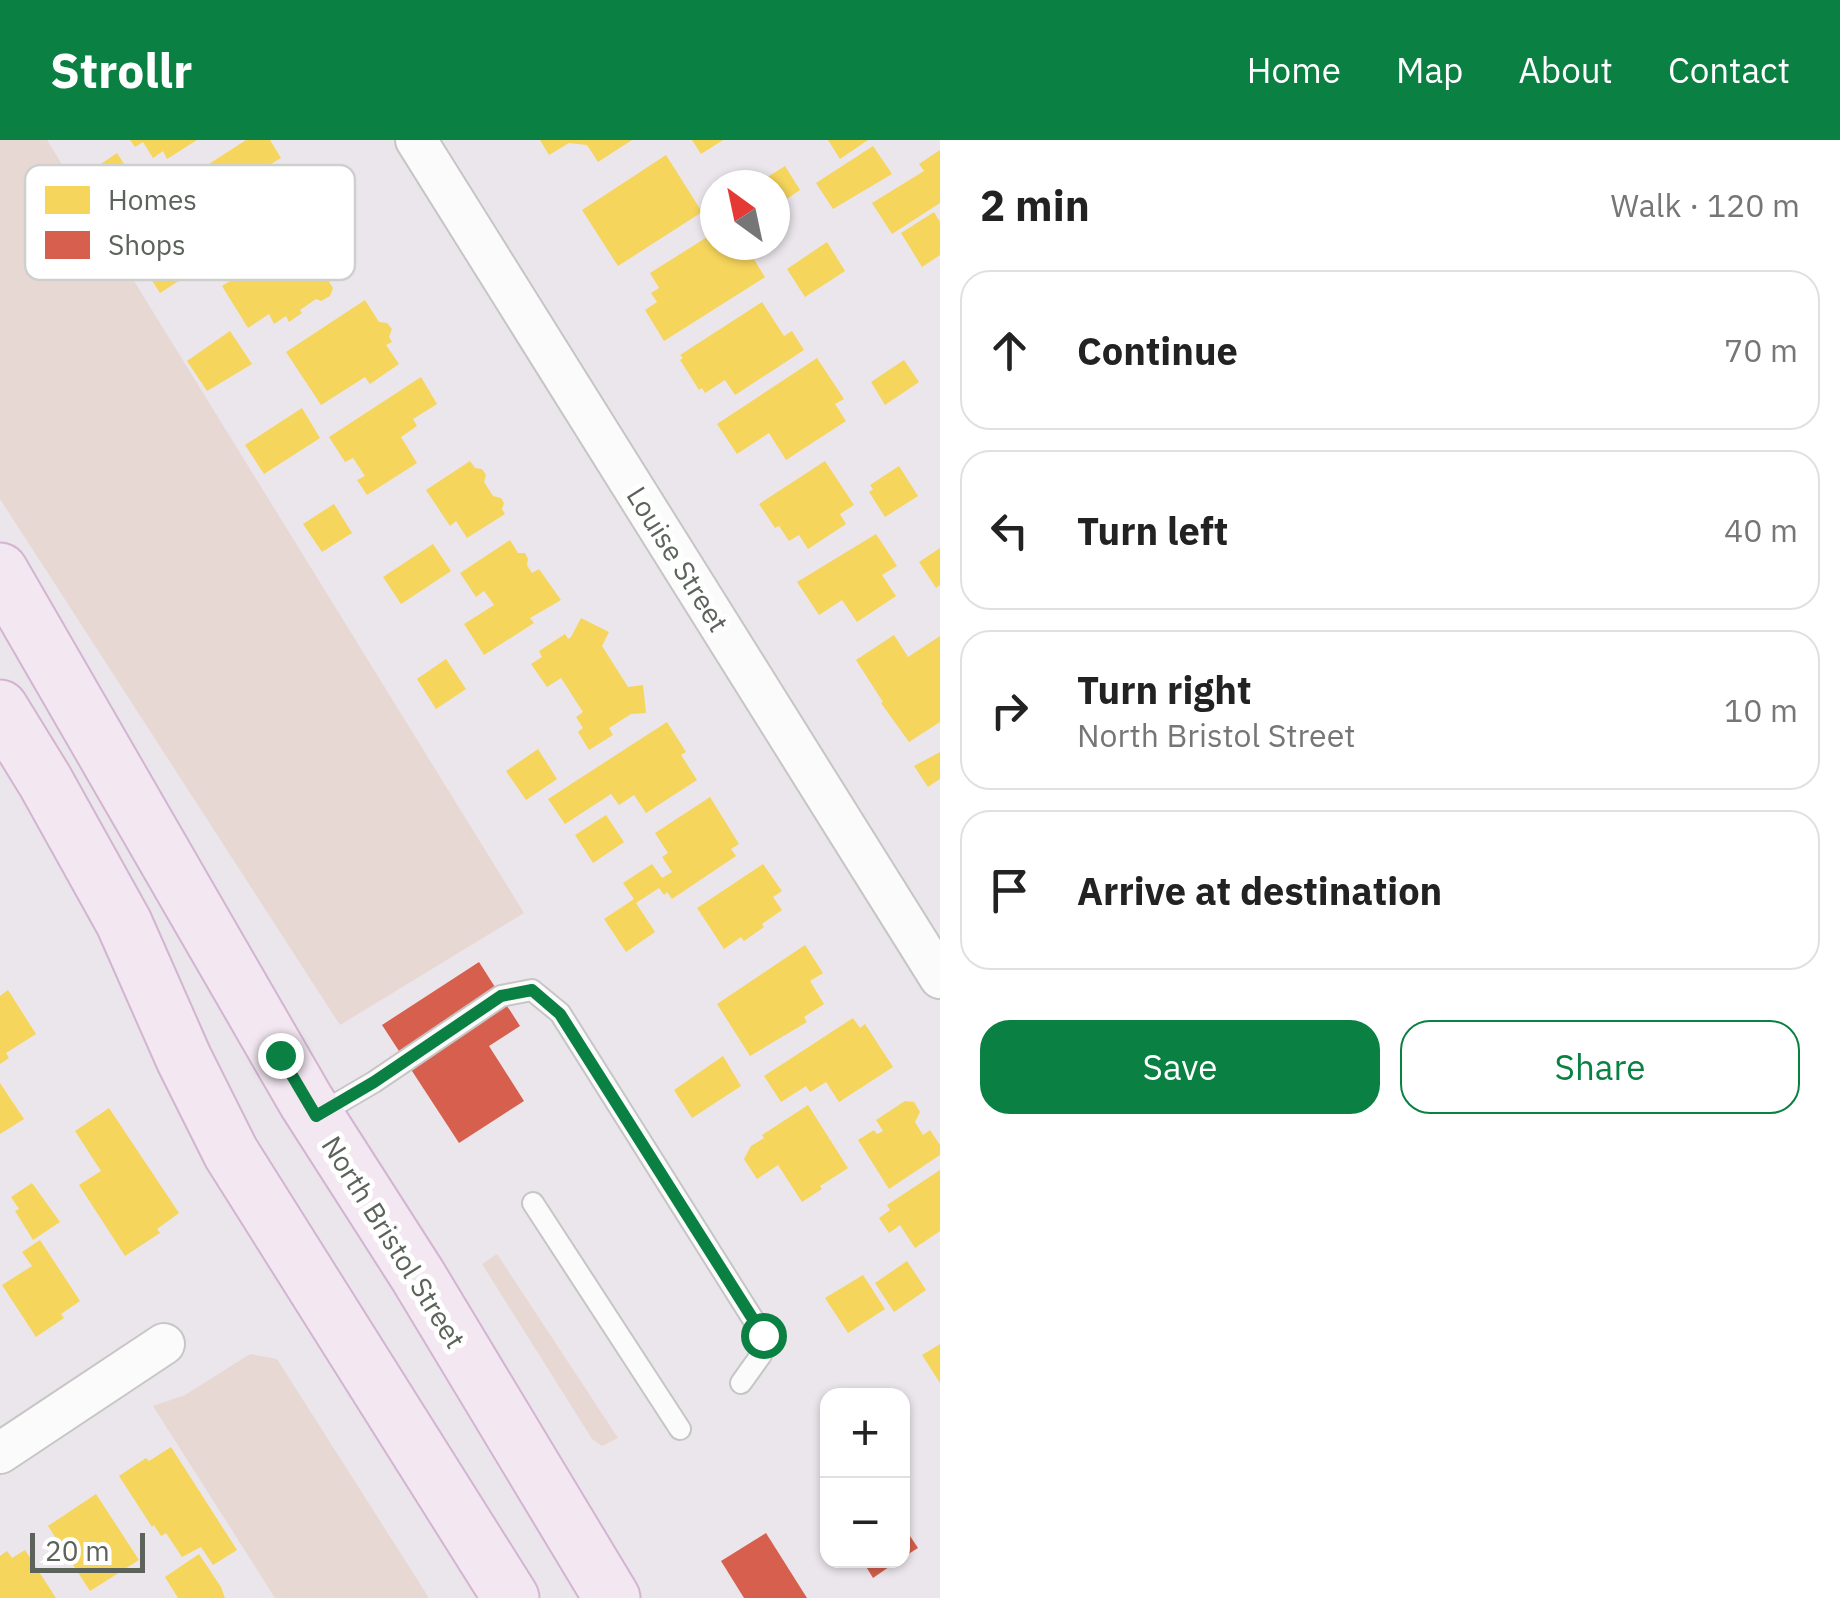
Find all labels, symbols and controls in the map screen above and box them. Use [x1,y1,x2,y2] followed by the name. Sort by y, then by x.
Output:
[50,39,192,101] text: Strollr
[1247,47,1341,93] text: Home
[1396,47,1463,93] text: Map
[1518,47,1613,93] text: About
[1668,47,1790,93] text: Contact
[25,165,355,280] legend
[700,170,790,260] north arrow
[980,178,1090,233] text: 2 min
[108,181,197,218] text: Homes
[1611,184,1800,226] text: Walk · 120 m
[108,226,186,263] text: Shops
[982,323,1037,378] icon: ahead
[1077,326,1238,375] text: Continue
[1724,329,1798,371] text: 70 m
[619,479,737,639] street label: Louise Street
[982,503,1037,558] icon: left
[1077,506,1228,555] text: Turn left
[1724,509,1798,551] text: 40 m
[1077,665,1252,714] text: Turn right
[982,683,1037,738] icon: right
[1724,689,1798,731] text: 10 m
[1077,714,1355,756] text: North Bristol Street
[982,863,1037,918] icon: arrive
[1077,866,1442,915] text: Arrive at destination
[980,1020,1380,1114] button: Save
[1400,1020,1800,1114] button: Share
[258,1033,304,1079] route end
[314,1129,474,1355] street label: North Bristol Street
[741,1313,787,1359] route start
[820,1388,910,1568] map controls
[820,1388,910,1478] button: +
[820,1478,910,1568] button: −
[30,1528,145,1572] scale bar
[45,1532,110,1569] text: 20 m

